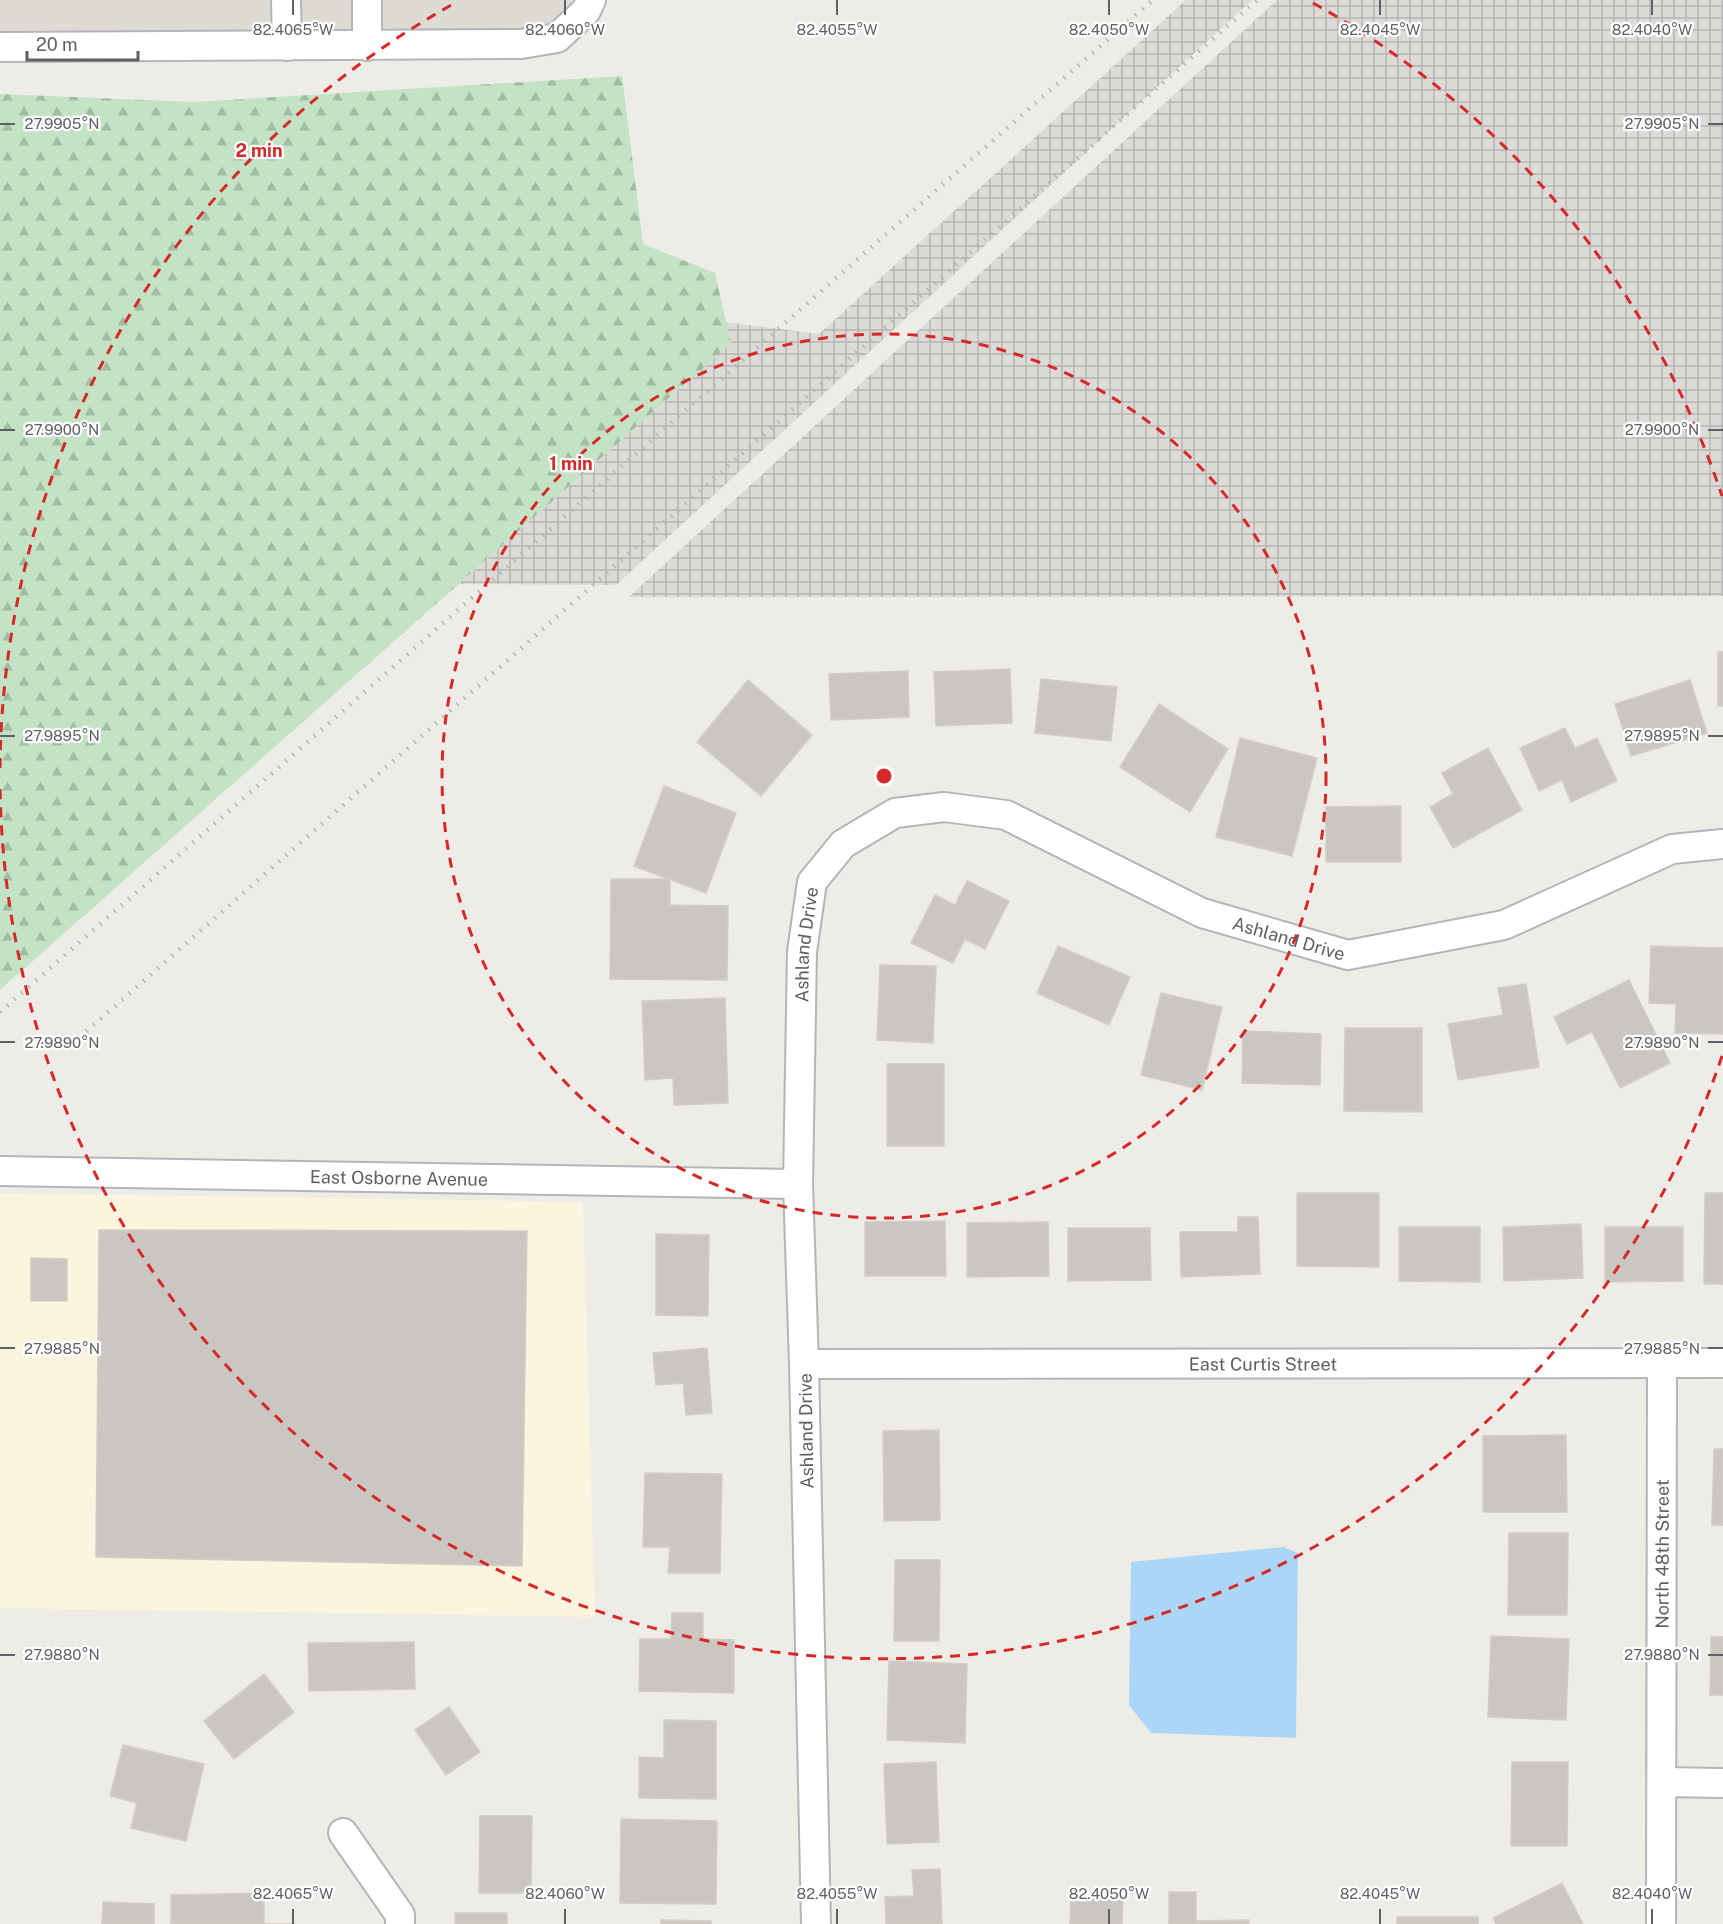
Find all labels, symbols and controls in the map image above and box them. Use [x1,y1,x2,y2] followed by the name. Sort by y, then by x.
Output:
[253,21,333,38] text: 82.4065°W
[525,21,605,38] text: 82.4060°W
[797,21,878,38] text: 82.4055°W
[1069,21,1149,38] text: 82.4050°W
[1340,21,1420,38] text: 82.4045°W
[1612,21,1692,38] text: 82.4040°W
[27,24,138,62] scale bar
[36,34,78,55] text: 20 m
[24,115,100,132] text: 27.9905°N
[1624,115,1700,132] text: 27.9905°N
[235,140,283,161] text: 2 min
[25,421,99,438] text: 27.9900°N
[1625,421,1699,438] text: 27.9900°N
[549,453,593,474] text: 1 min
[24,727,100,744] text: 27.9895°N
[1624,727,1700,744] text: 27.9895°N
[874,766,894,786] centre of rings
[791,885,822,1002] street label: Ashland Drive
[1230,912,1348,964] street label: Ashland Drive
[24,1034,100,1051] text: 27.9890°N
[1624,1034,1700,1051] text: 27.9890°N
[310,1166,488,1189] street label: East Osborne Avenue
[24,1340,100,1357] text: 27.9885°N
[1624,1340,1700,1357] text: 27.9885°N
[1189,1353,1337,1374] street label: East Curtis Street
[794,1373,818,1489] street label: Ashland Drive
[1651,1479,1672,1629] street label: North 48th Street
[24,1646,100,1663] text: 27.9880°N
[1624,1646,1700,1663] text: 27.9880°N
[253,1885,333,1902] text: 82.4065°W
[525,1885,605,1902] text: 82.4060°W
[797,1885,878,1902] text: 82.4055°W
[1069,1885,1149,1902] text: 82.4050°W
[1340,1885,1420,1902] text: 82.4045°W
[1612,1885,1692,1902] text: 82.4040°W

